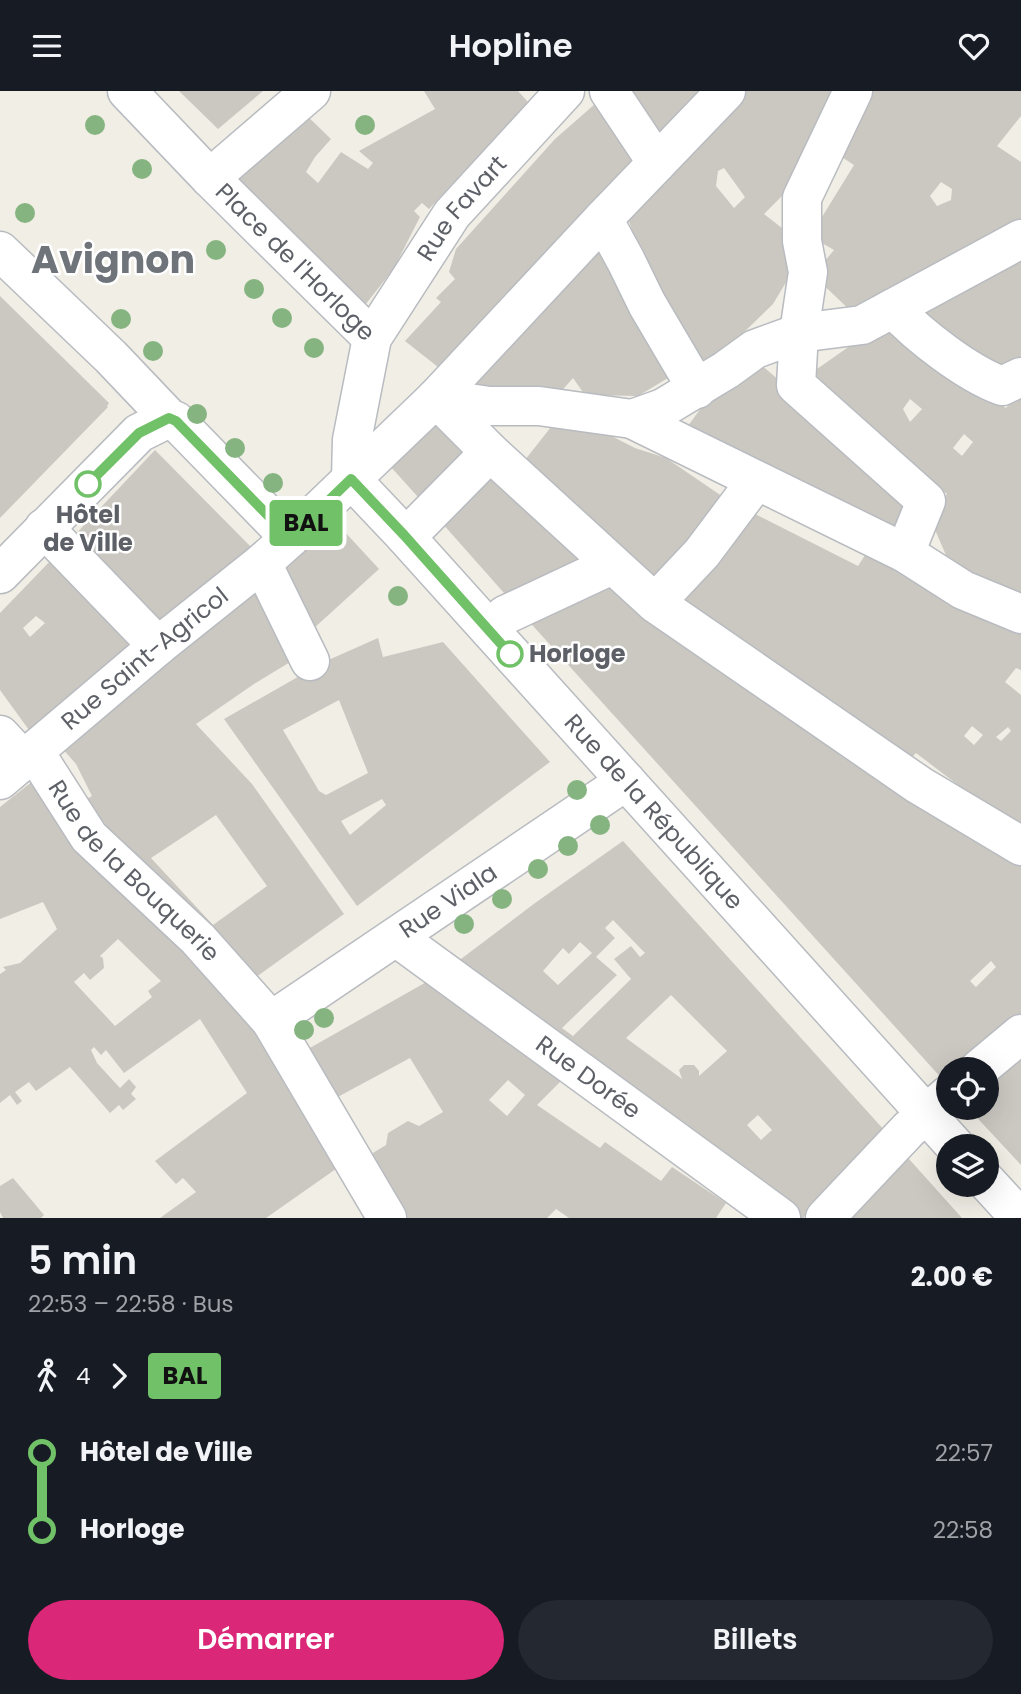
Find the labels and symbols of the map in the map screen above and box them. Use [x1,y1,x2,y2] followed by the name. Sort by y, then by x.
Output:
[409,148,514,267] street label: Rue Favart
[208,175,383,348] street label: Place de l'Horloge
[31,233,195,286] district label: Avignon
[75,471,101,497] marker: Hôtel de Ville
[43,498,133,559] place label: Hôtel de Ville
[266,500,346,546] line badge: BAL
[54,579,235,737] street label: Rue Saint-Agricol
[529,637,626,670] place label: Horloge
[497,641,523,667] marker: Horloge
[557,707,751,917] street label: Rue de la République
[41,773,227,969] street label: Rue de la Bouquerie
[392,856,504,946] street label: Rue Viala
[529,1028,648,1126] street label: Rue Dorée

